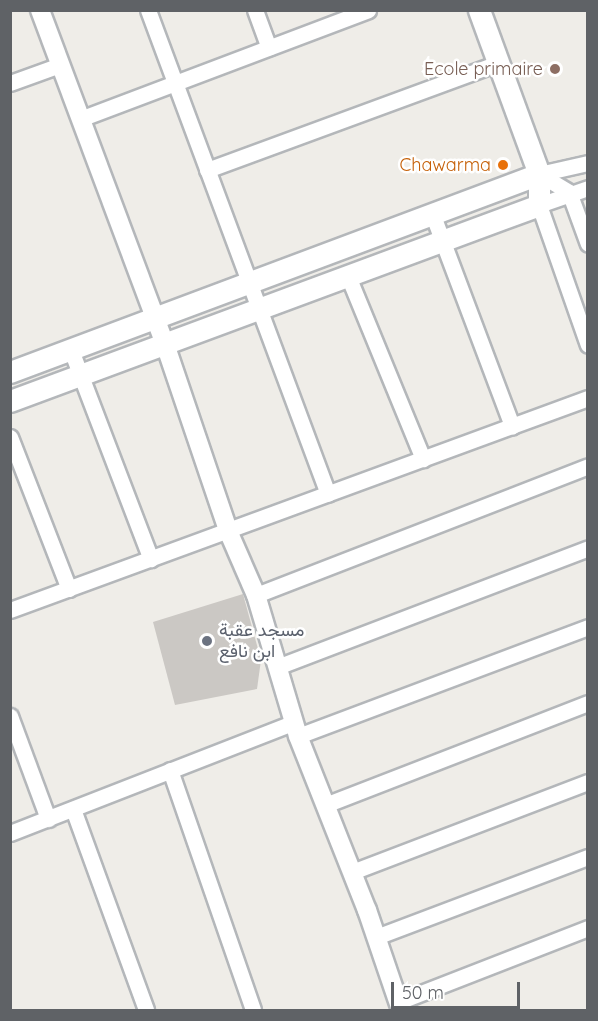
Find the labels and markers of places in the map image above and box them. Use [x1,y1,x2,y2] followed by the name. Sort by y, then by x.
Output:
[424,58,543,80] place label: Ecole primaire
[548,62,562,76] marker: Ecole primaire
[399,154,491,176] place label: Chawarma
[496,158,510,172] marker: Chawarma
[219,620,304,662] place label: مسجد عقبة ابن نافع
[200,634,214,648] marker: مسجد عقبة ابن نافع

